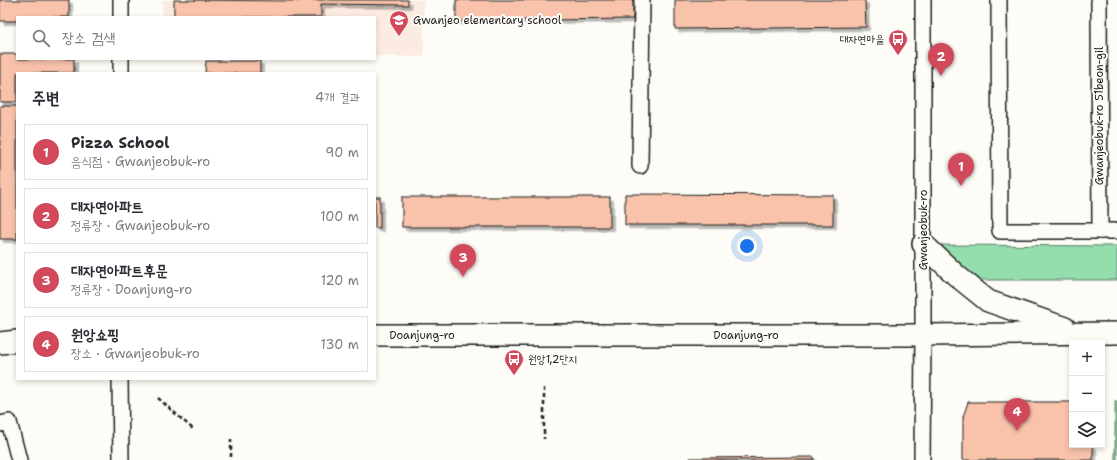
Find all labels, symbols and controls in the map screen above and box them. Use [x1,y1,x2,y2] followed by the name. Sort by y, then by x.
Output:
[388,9,410,37] school or university icon: Gwanjeo elementary school
[413,13,562,28] place label: Gwanjeo elementary school
[16,16,376,60] search box
[30,27,52,49] icon: search
[62,28,115,48] text: 장소 검색
[887,28,909,56] bus stop icon: 대자연마을
[840,32,884,47] place label: 대자연마을
[928,43,954,76] pin: 2
[1092,46,1107,185] street label: Gwanjeobuk-ro 51beon-gil
[32,87,59,109] text: 주변
[315,89,360,106] text: 4개 결과
[71,133,169,153] text: Pizza School
[43,144,49,161] text: 1
[325,144,359,161] text: 90 m
[71,153,210,170] text: 음식점 · Gwanjeobuk-ro
[948,153,974,186] pin: 1
[916,189,931,270] street label: Gwanjeobuk-ro
[71,197,143,217] text: 대자연아파트
[41,208,51,225] text: 2
[320,208,359,225] text: 100 m
[71,217,210,234] text: 정류장 · Gwanjeobuk-ro
[737,236,757,256] your location
[450,244,476,277] pin: 3
[71,261,168,281] text: 대자연아파트후문
[41,272,51,289] text: 3
[321,272,359,289] text: 120 m
[71,281,192,298] text: 정류장 · Doanjung-ro
[71,325,119,345] text: 원앙쇼핑
[389,328,455,343] street label: Doanjung-ro
[713,328,779,343] street label: Doanjung-ro
[41,336,51,353] text: 4
[321,336,359,353] text: 130 m
[1069,340,1105,448] map controls
[1069,340,1105,376] button: +
[71,345,200,362] text: 장소 · Gwanjeobuk-ro
[503,348,525,376] bus stop icon: 원앙1,2단지
[528,352,577,367] place label: 원앙1,2단지
[1069,376,1105,412] button: −
[1004,398,1030,431] pin: 4
[1069,412,1105,448] button: layers

